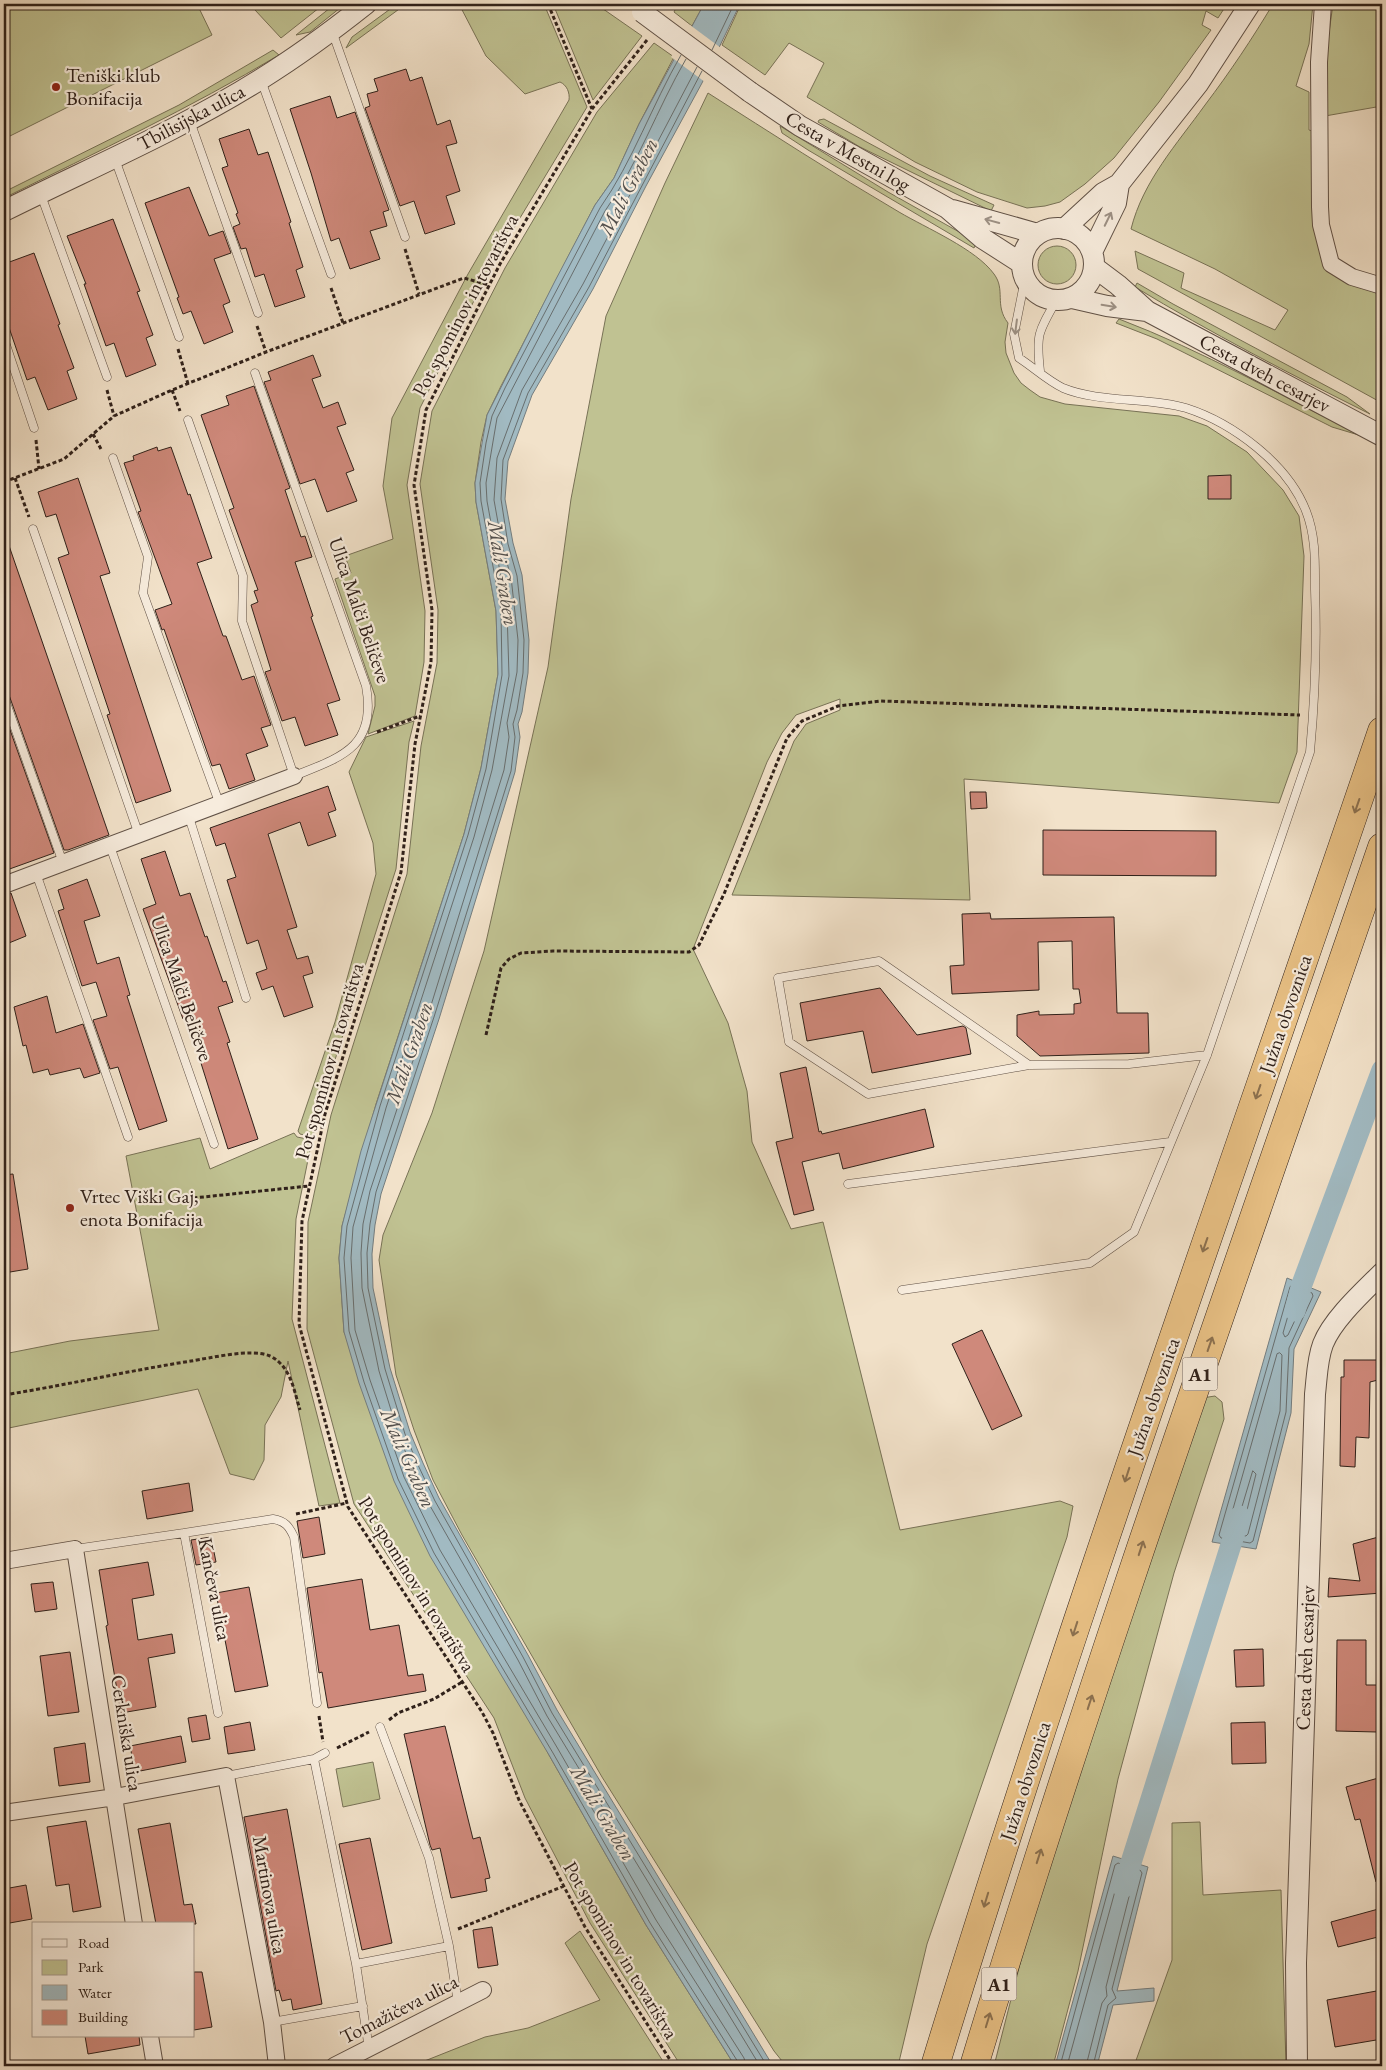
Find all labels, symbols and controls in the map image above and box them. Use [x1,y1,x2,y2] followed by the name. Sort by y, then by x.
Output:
[66,62,160,111] place label: Teniški klub Bonifacija
[133,78,249,156] street label: Tbilisijska ulica
[50,81,62,93] marker: Teniški klub Bonifacija
[781,105,916,198] street label: Cesta v Mestni log
[591,133,664,242] water label: Mali Graben
[406,209,524,401] street label: Pot spominov in tovarištva
[1104,212,1113,227] one-way arrow
[985,216,1001,225] one-way arrow
[1101,301,1117,311] one-way arrow
[1011,319,1021,335] one-way arrow
[1195,327,1335,419] street label: Cesta dveh cesarjev
[482,516,525,627] water label: Mali Graben
[323,534,397,687] street label: Ulica Malči Beličeve
[1351,797,1361,813] one-way arrow
[145,912,219,1065] street label: Ulica Malči Beličeve
[1252,951,1317,1079] street label: Južna obvoznica
[289,960,369,1162] street label: Pot spominov in tovarištva
[378,998,439,1109] water label: Mali Graben
[1253,1083,1262,1099] one-way arrow
[80,1183,203,1232] place label: Vrtec Viški Gaj, enota Bonifacija
[64,1202,76,1214] marker: Vrtec Viški Gaj, enota Bonifacija
[1200,1237,1210,1253] one-way arrow
[1120,1334,1185,1462] street label: Južna obvoznica
[1206,1337,1215,1352] one-way arrow
[1182,1358,1218,1390] road number: A1
[374,1402,442,1512] water label: Mali Graben
[1122,1467,1131,1483] one-way arrow
[352,1491,482,1677] street label: Pot spominov in tovarištva
[192,1535,238,1643] street label: Kančeva ulica
[1137,1540,1146,1556] one-way arrow
[1289,1585,1321,1731] street label: Cesta dveh cesarjev
[1070,1621,1080,1637] one-way arrow
[105,1673,149,1793] street label: Cerkniška ulica
[1086,1695,1095,1710] one-way arrow
[993,1718,1057,1846] street label: Južna obvoznica
[563,1759,642,1865] water label: Mali Graben
[247,1834,293,1956] street label: Martinova ulica
[1035,1849,1044,1864] one-way arrow
[558,1856,684,2044] street label: Pot spominov in tovarištva
[980,1892,990,1908] one-way arrow
[32,1922,195,2038] legend
[78,1933,110,1952] text: Road
[78,1957,105,1976] text: Park
[336,1968,462,2050] street label: Tomažičeva ulica
[982,1968,1016,2000] road number: A1
[78,1983,112,2002] text: Water
[78,2007,128,2026] text: Building
[983,2012,993,2028] one-way arrow

